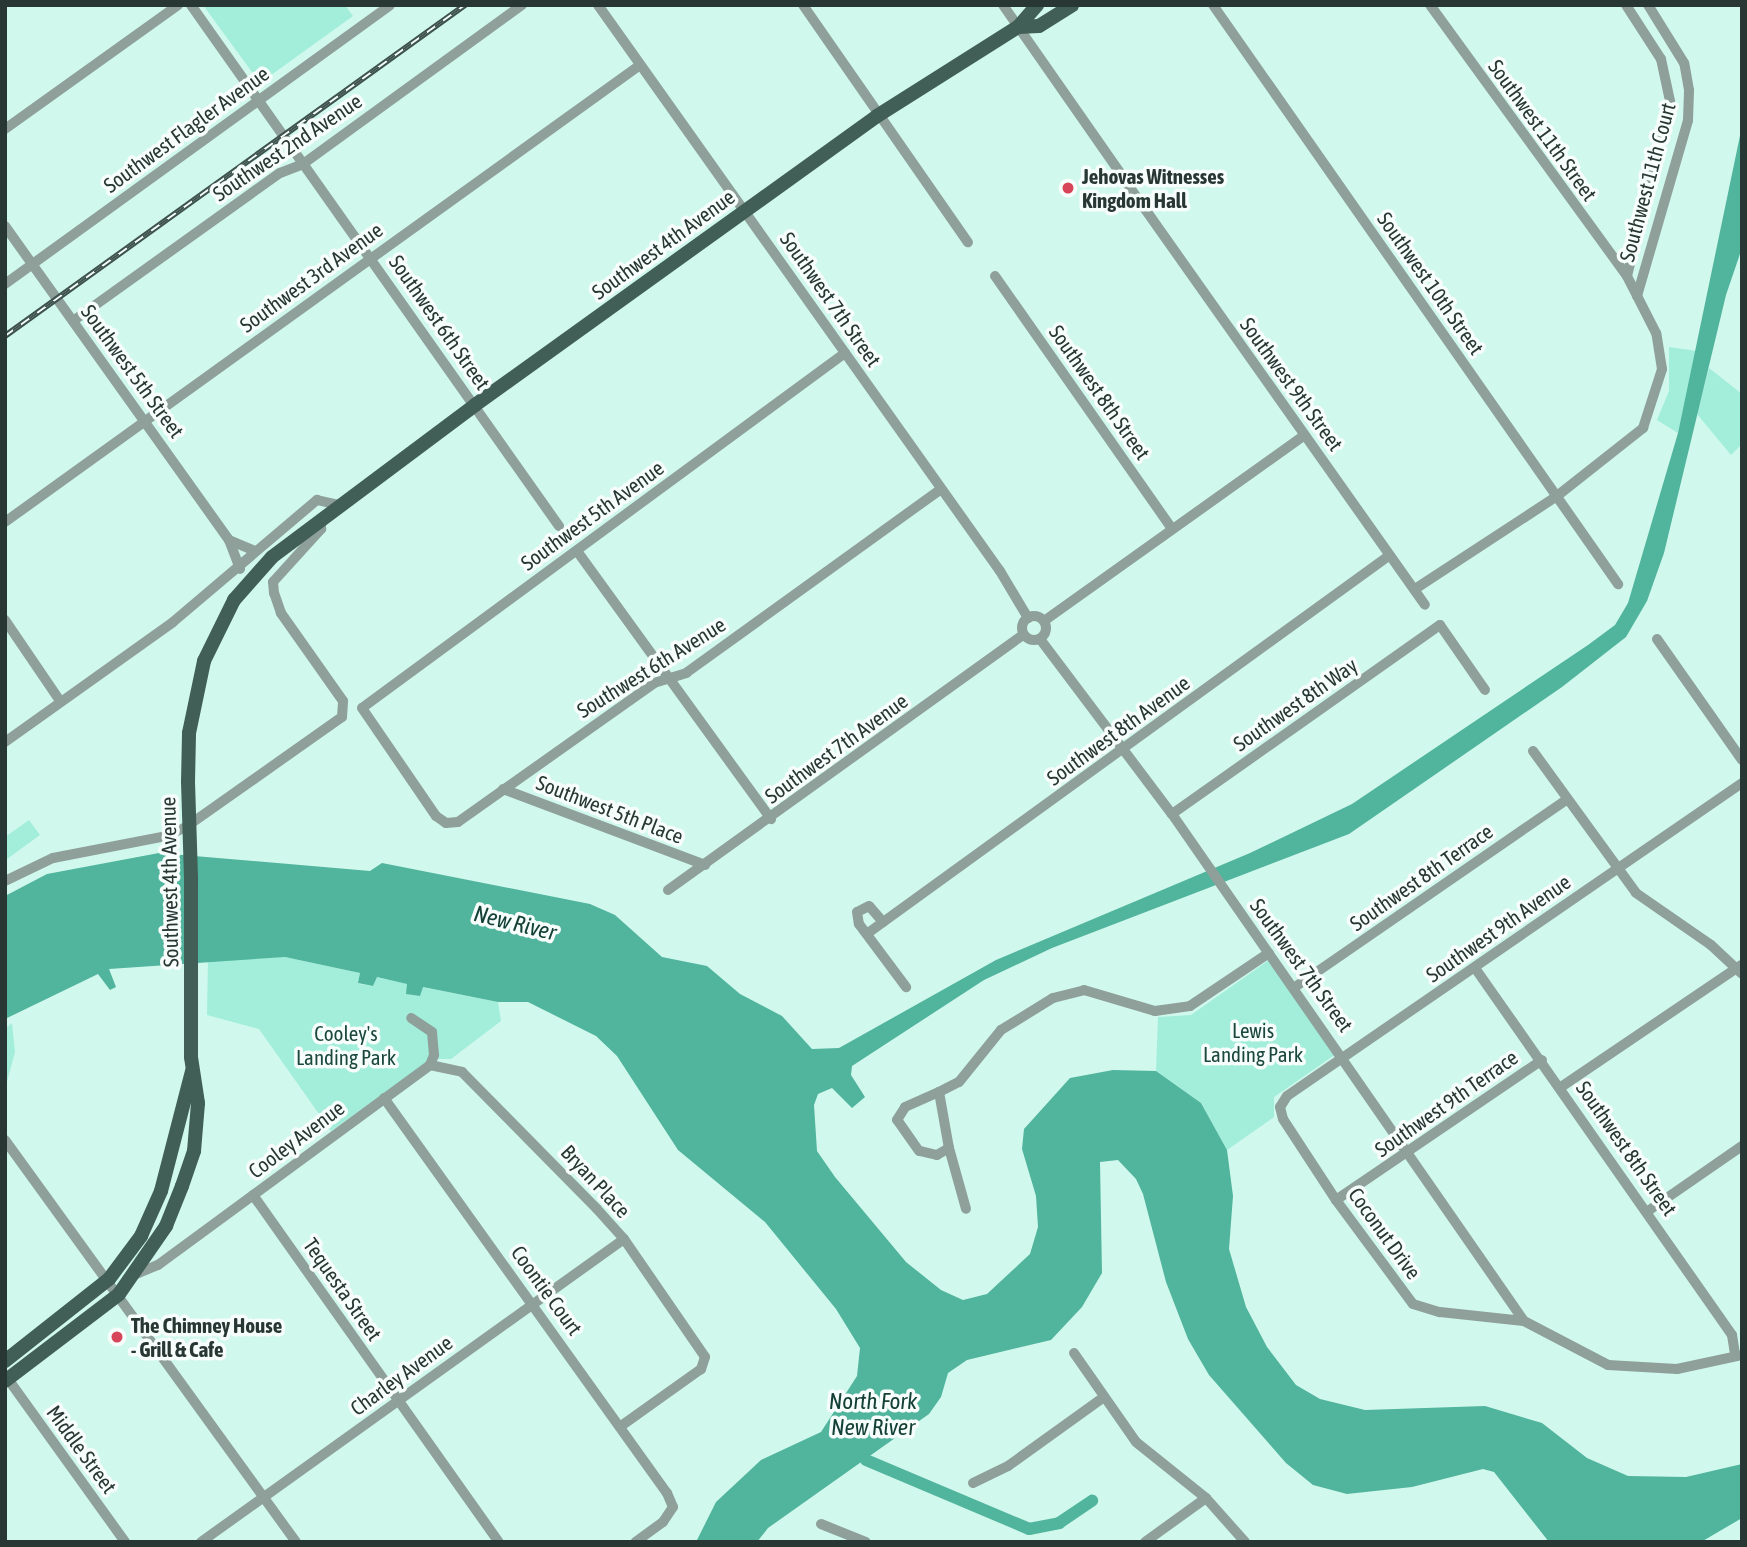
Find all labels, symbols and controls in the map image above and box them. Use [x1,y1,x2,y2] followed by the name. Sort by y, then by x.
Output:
[1483,55,1603,205] street label: Southwest 11th Street
[98,61,274,197] street label: Southwest Flagler Avenue
[208,88,366,206] street label: Southwest 2nd Avenue
[1614,100,1680,264] street label: Southwest 11th Court
[1082,163,1224,213] place label: Jehovas Witnesses Kingdom Hall
[1060,180,1076,196] marker: Jehovas Witnesses Kingdom Hall
[587,184,739,304] street label: Southwest 4th Avenue
[1372,207,1490,359] street label: Southwest 10th Street
[235,217,387,337] street label: Southwest 3rd Avenue
[775,227,887,371] street label: Southwest 7th Street
[384,250,496,394] street label: Southwest 6th Street
[76,300,190,442] street label: Southwest 5th Street
[1235,313,1349,455] street label: Southwest 9th Street
[1044,320,1156,464] street label: Southwest 8th Street
[516,455,668,575] street label: Southwest 5th Avenue
[572,611,730,723] street label: Southwest 6th Avenue
[1228,652,1362,756] street label: Southwest 8th Way
[1042,670,1194,790] street label: Southwest 8th Avenue
[760,688,912,808] street label: Southwest 7th Avenue
[533,769,687,849] street label: Southwest 5th Place
[155,797,183,967] street label: Southwest 4th Avenue
[1345,818,1497,936] street label: Southwest 8th Terrace
[1421,869,1575,987] street label: Southwest 9th Avenue
[1245,894,1359,1036] street label: Southwest 7th Street
[471,899,559,947] water label: New River
[1203,1017,1303,1067] park label: Lewis Landing Park
[296,1020,396,1070] park label: Cooley's Landing Park
[1370,1044,1522,1162] street label: Southwest 9th Terrace
[1571,1076,1683,1220] street label: Southwest 8th Street
[243,1095,349,1183] street label: Cooley Avenue
[556,1139,636,1223] street label: Bryan Place
[1343,1182,1427,1284] street label: Coconut Drive
[298,1233,388,1345] street label: Tequesta Street
[506,1240,588,1340] street label: Coontie Court
[131,1312,282,1362] place label: The Chimney House - Grill & Cafe
[109,1329,125,1345] marker: The Chimney House - Grill & Cafe
[345,1330,457,1420] street label: Charley Avenue
[829,1387,917,1441] water label: North Fork New River
[42,1400,122,1498] street label: Middle Street

